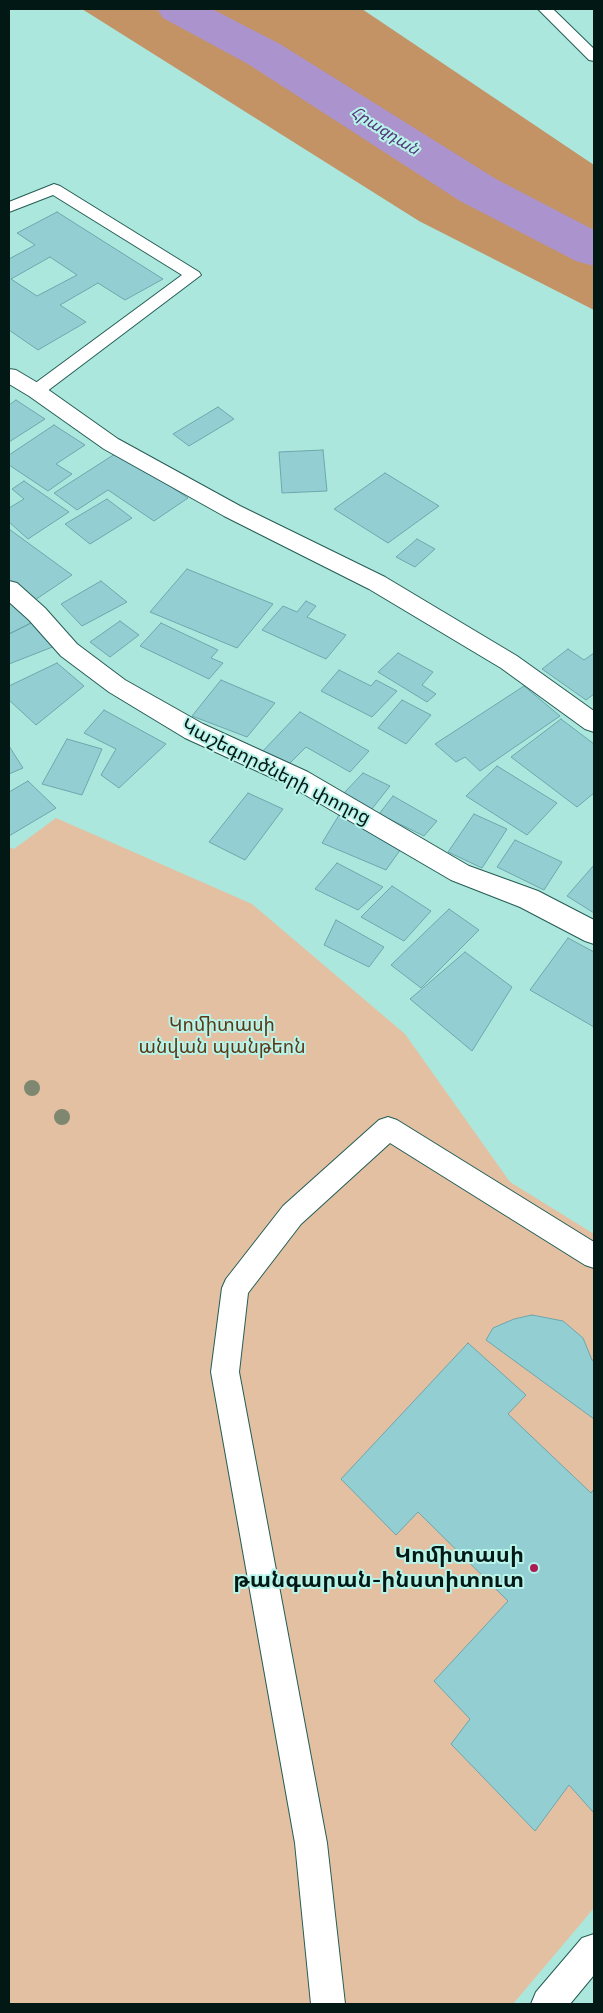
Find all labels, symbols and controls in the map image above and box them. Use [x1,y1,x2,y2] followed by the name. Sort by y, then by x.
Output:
[347,103,423,159] water label: Հրազդան
[178,714,374,830] street label: Կաշեգործների փողոց
[138,1014,306,1058] park label: Կոմիտասի անվան պանթեոն
[233,1542,524,1594] place label: Կոմիտասի թանգարան-ինստիտուտ
[528,1562,540,1574] marker: Կոմիտասի թանգարան-ինստիտուտ

